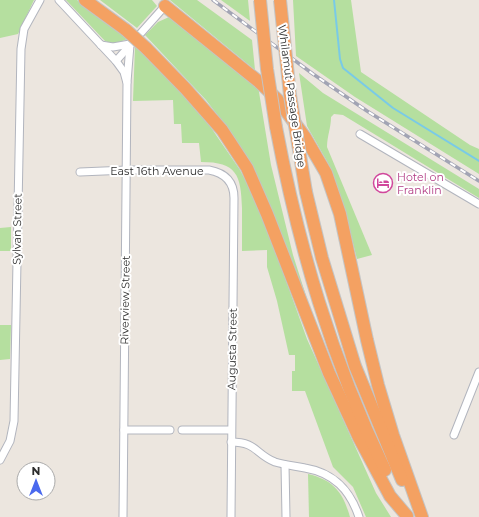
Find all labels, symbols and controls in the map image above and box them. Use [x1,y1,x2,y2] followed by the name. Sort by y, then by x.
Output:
[275,24,309,169] street label: Whilamut Passage Bridge
[110,164,204,178] street label: East 16th Avenue
[397,170,444,197] place label: Hotel on Franklin
[372,172,394,194] hotel icon: Hotel on Franklin
[9,193,25,265] street label: Sylvan Street
[117,255,133,345] street label: Riverview Street
[224,307,240,390] street label: Augusta Street
[16,461,56,501] north arrow
[32,464,40,478] text: N

